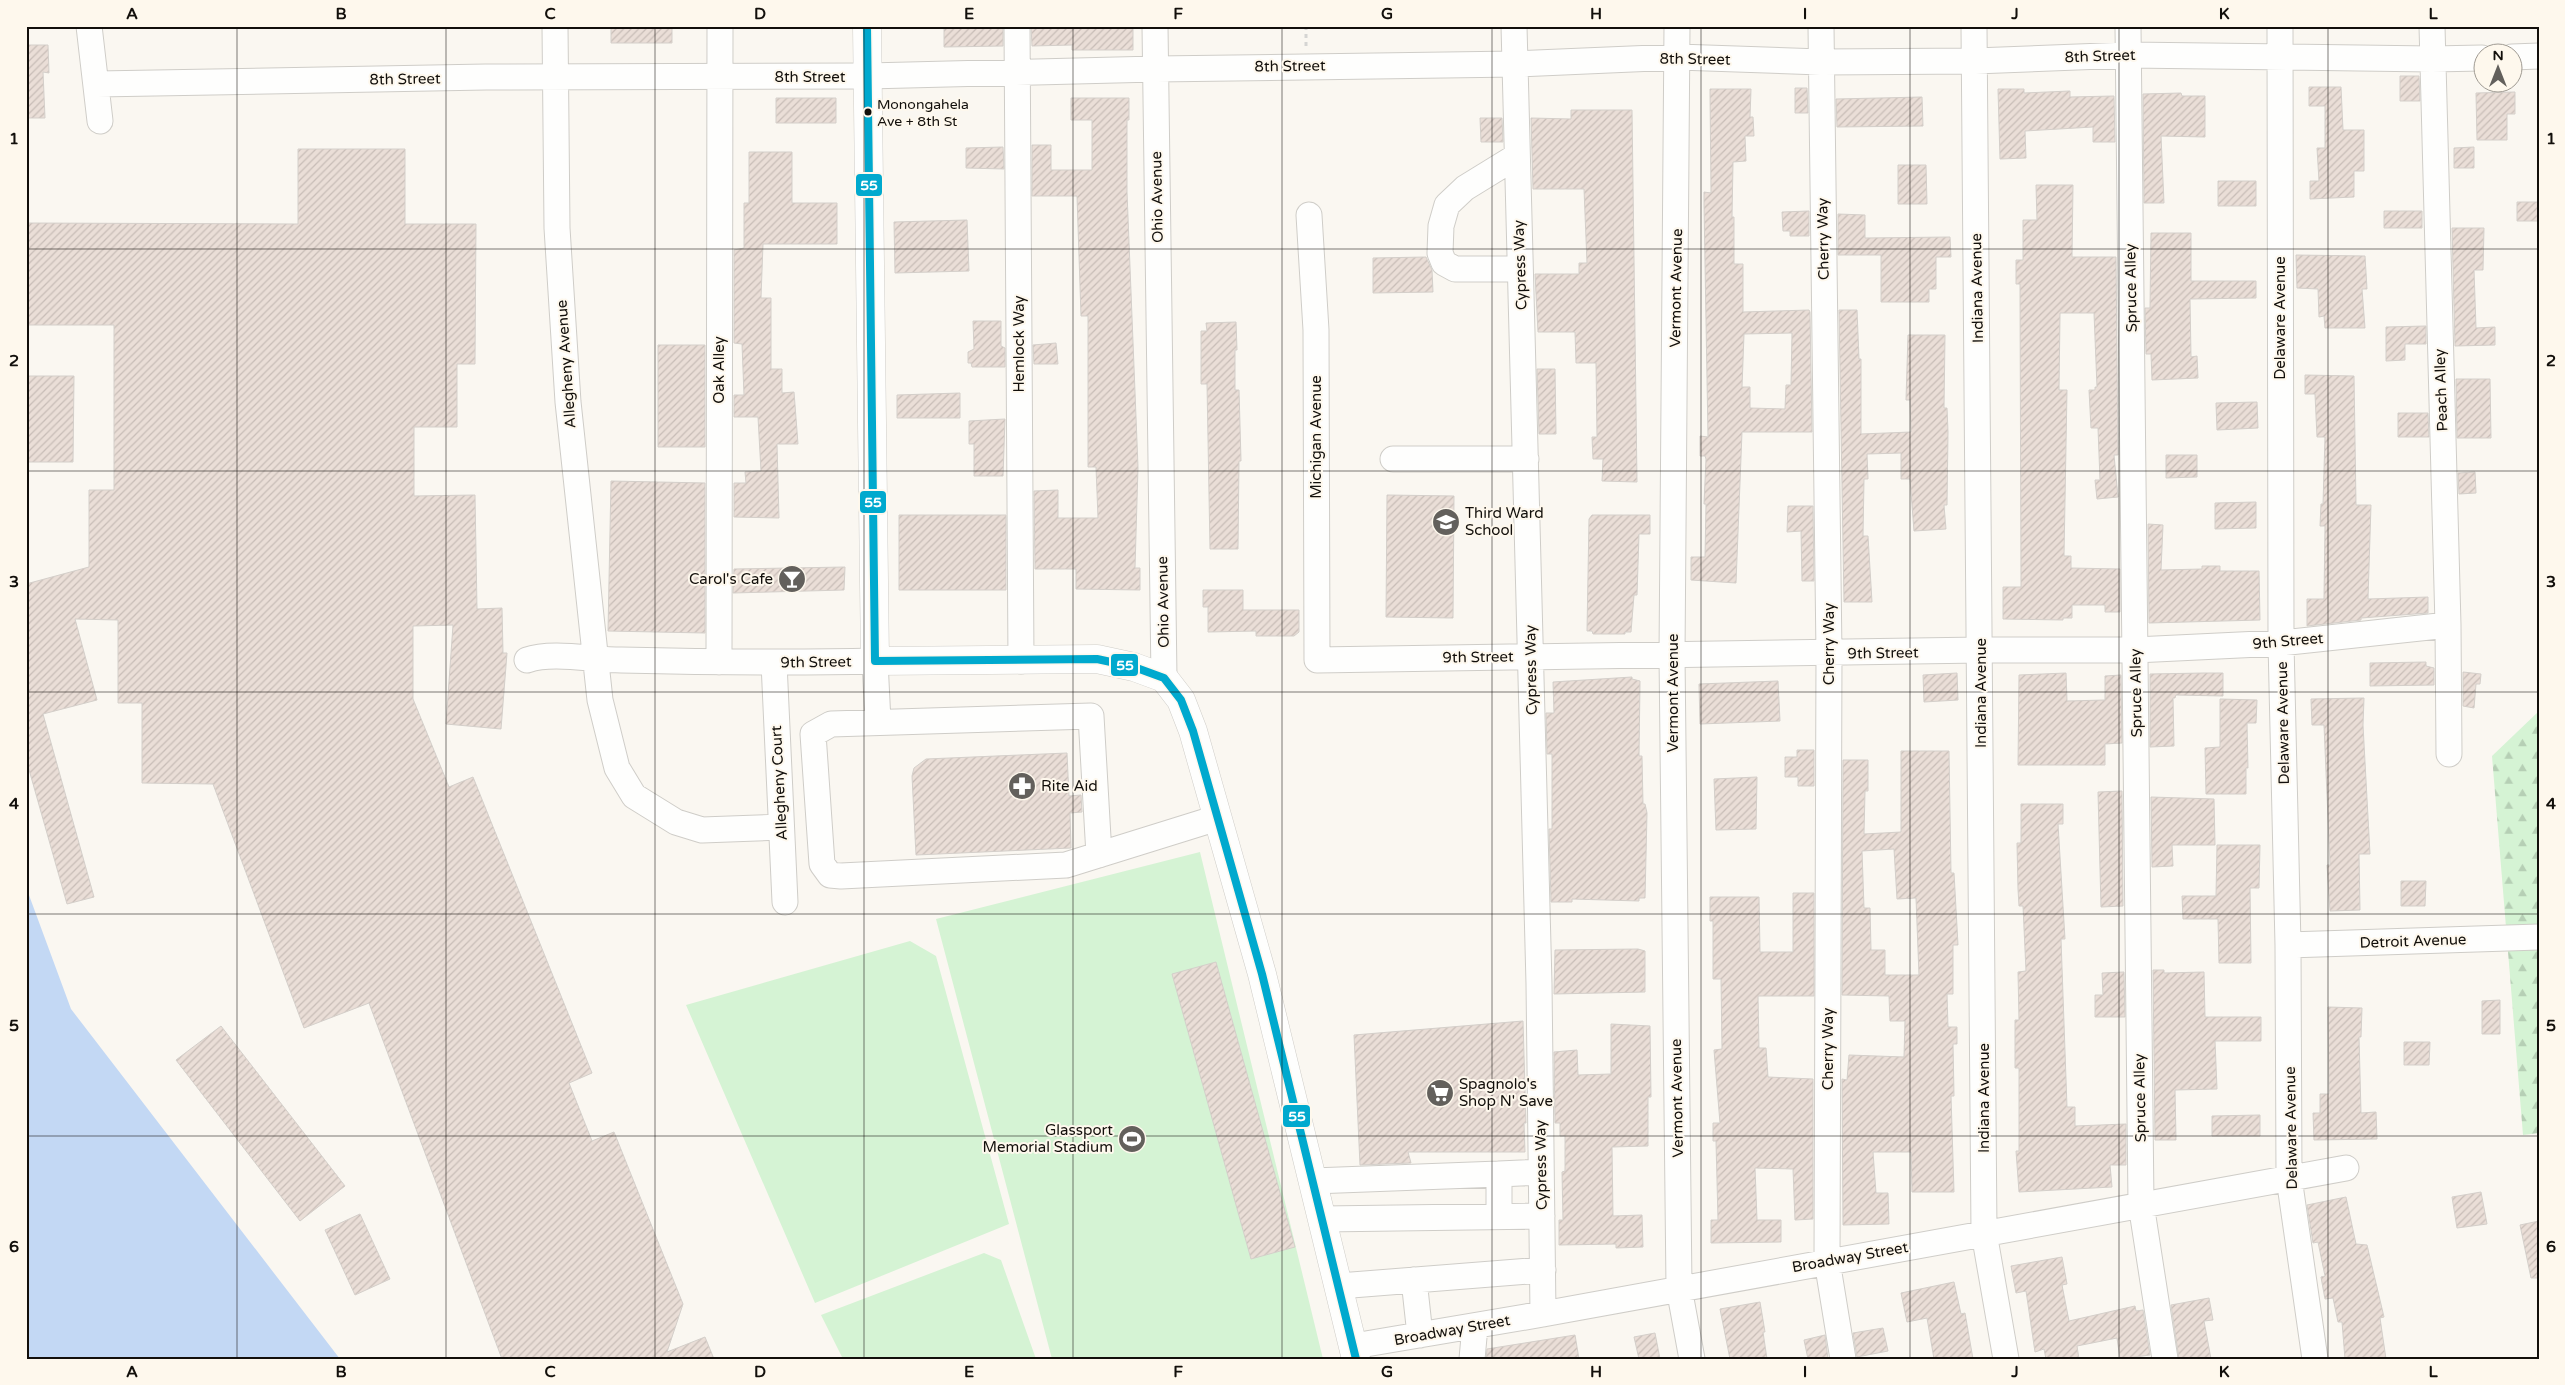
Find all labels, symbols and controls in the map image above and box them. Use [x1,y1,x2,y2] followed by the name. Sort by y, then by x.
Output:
[126,4,138,24] text: A
[335,4,347,24] text: B
[544,4,556,24] text: C
[754,4,766,24] text: D
[964,4,974,24] text: E
[1173,4,1183,24] text: F
[1381,4,1393,24] text: G
[1590,4,1602,24] text: H
[1803,4,1807,24] text: I
[2010,4,2019,24] text: J
[2219,4,2230,24] text: K
[2428,4,2438,24] text: L
[2472,42,2522,92] north arrow
[2064,46,2136,66] street label: 8th Street
[2492,47,2504,64] text: N
[1659,49,1731,69] street label: 8th Street
[1254,56,1326,76] street label: 8th Street
[774,68,846,86] street label: 8th Street
[369,69,441,89] street label: 8th Street
[877,96,969,130] place label: Monongahela Ave + 8th St
[863,107,873,117] marker: Monongahela Ave + 8th St
[9,129,19,149] text: 1
[2546,129,2556,149] text: 1
[1147,151,1167,243] street label: Ohio Avenue
[855,173,883,197] line badge: 55
[860,177,878,194] text: 55
[1813,198,1833,280] street label: Cherry Way
[1509,220,1531,310] street label: Cypress Way
[1666,228,1686,348] street label: Vermont Avenue
[1967,233,1987,343] street label: Indiana Avenue
[2121,243,2141,333] street label: Spruce Alley
[2271,256,2289,380] street label: Delaware Avenue
[1010,295,1028,393] street label: Hemlock Way
[553,299,579,429] street label: Allegheny Avenue
[710,336,728,404] street label: Oak Alley
[2431,348,2451,432] street label: Peach Alley
[9,351,19,371] text: 2
[2546,351,2556,371] text: 2
[1307,375,1325,499] street label: Michigan Avenue
[859,490,887,514] line badge: 55
[864,494,882,511] text: 55
[1465,504,1544,539] place label: Third Ward School
[1431,507,1461,537] school or university icon: Third Ward School
[1153,556,1173,648] street label: Ohio Avenue
[777,564,807,594] bar icon: Carol's Cafe
[689,570,773,588] place label: Carol's Cafe
[9,572,19,592] text: 3
[2546,572,2556,592] text: 3
[1820,603,1838,685] street label: Cherry Way
[1521,625,1541,715] street label: Cypress Way
[2252,629,2324,653] street label: 9th Street
[1664,634,1682,752] street label: Vermont Avenue
[1972,638,1990,748] street label: Indiana Avenue
[1847,643,1919,663] street label: 9th Street
[1442,647,1514,667] street label: 9th Street
[2126,648,2146,738] street label: Spruce Alley
[780,652,852,672] street label: 9th Street
[1110,653,1139,677] line badge: 55
[1116,657,1134,674] text: 55
[2273,661,2293,785] street label: Delaware Avenue
[767,725,791,841] street label: Allegheny Court
[1007,771,1037,801] pharmacy icon: Rite Aid
[1041,777,1098,795] place label: Rite Aid
[9,794,19,814] text: 4
[2546,794,2556,814] text: 4
[2359,930,2467,952] street label: Detroit Avenue
[1819,1008,1837,1090] street label: Cherry Way
[9,1016,19,1036] text: 5
[2546,1016,2556,1036] text: 5
[1667,1038,1687,1158] street label: Vermont Avenue
[1975,1043,1993,1153] street label: Indiana Avenue
[2130,1053,2150,1143] street label: Spruce Alley
[2281,1066,2301,1190] street label: Delaware Avenue
[1459,1075,1553,1110] place label: Spagnolo's Shop N' Save
[1425,1078,1455,1108] supermarket icon: Spagnolo's Shop N' Save
[1282,1104,1311,1128] line badge: 55
[1288,1108,1306,1125] text: 55
[1531,1120,1551,1210] street label: Cypress Way
[983,1121,1113,1156] place label: Glassport Memorial Stadium
[1117,1124,1147,1154] sports icon: Glassport Memorial Stadium
[9,1237,19,1257] text: 6
[2546,1237,2556,1257] text: 6
[1790,1238,1910,1276] street label: Broadway Street
[1392,1311,1512,1349] street label: Broadway Street
[126,1362,138,1382] text: A
[335,1362,347,1382] text: B
[544,1362,556,1382] text: C
[754,1362,766,1382] text: D
[964,1362,974,1382] text: E
[1173,1362,1183,1382] text: F
[1381,1362,1393,1382] text: G
[1590,1362,1602,1382] text: H
[1803,1362,1807,1382] text: I
[2010,1362,2019,1382] text: J
[2219,1362,2230,1382] text: K
[2428,1362,2438,1382] text: L

